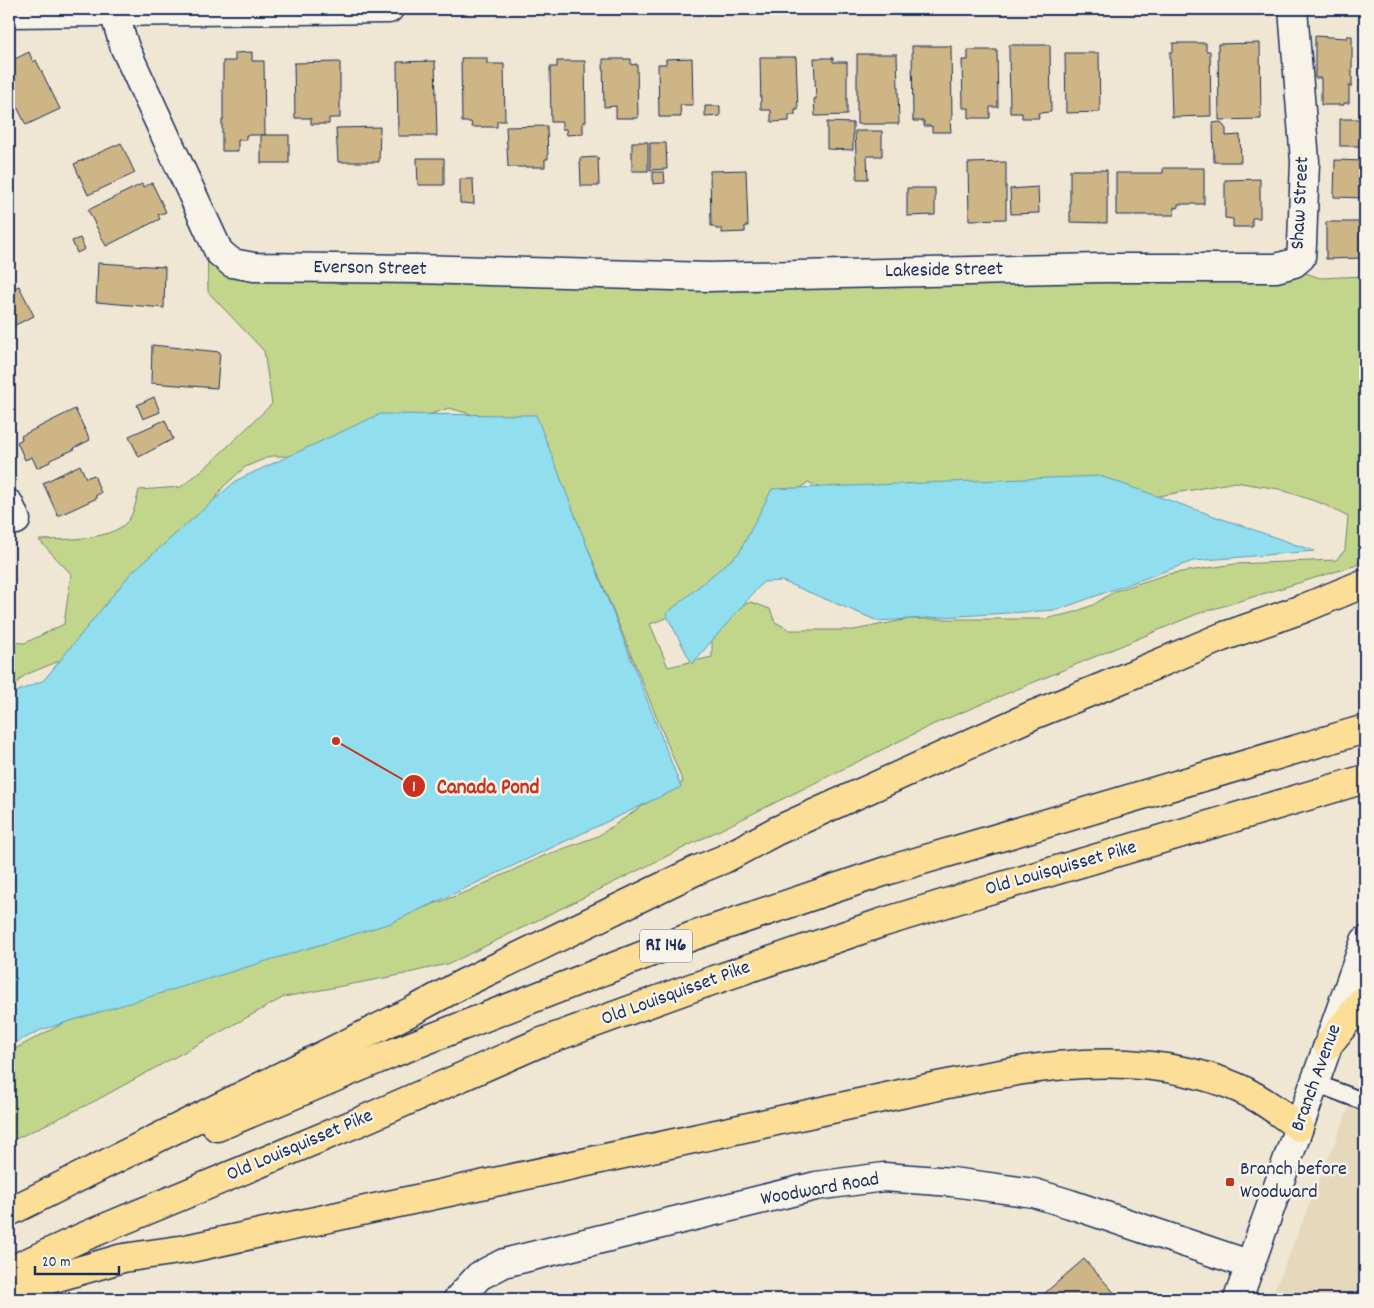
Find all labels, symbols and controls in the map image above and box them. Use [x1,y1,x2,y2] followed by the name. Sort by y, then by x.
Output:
[1285,156,1317,250] street label: Shaw Street
[313,254,427,284] street label: Everson Street
[885,256,1003,286] street label: Lakeside Street
[402,768,549,804] callout: Canada Pond
[437,774,540,804] text: Canada Pond
[412,777,416,799] text: 1
[982,834,1140,904] street label: Old Louisquisset Pike
[640,929,692,962] road number: RI 146
[598,954,755,1034] street label: Old Louisquisset Pike
[1285,1020,1349,1135] street label: Branch Avenue
[223,1102,378,1189] street label: Old Louisquisset Pike
[1240,1156,1347,1207] place label: Branch before Woodward
[759,1166,881,1214] street label: Woodward Road
[1224,1176,1236,1188] marker: Branch before Woodward
[35,1243,119,1275] scale bar
[42,1252,70,1274] text: 20 m

